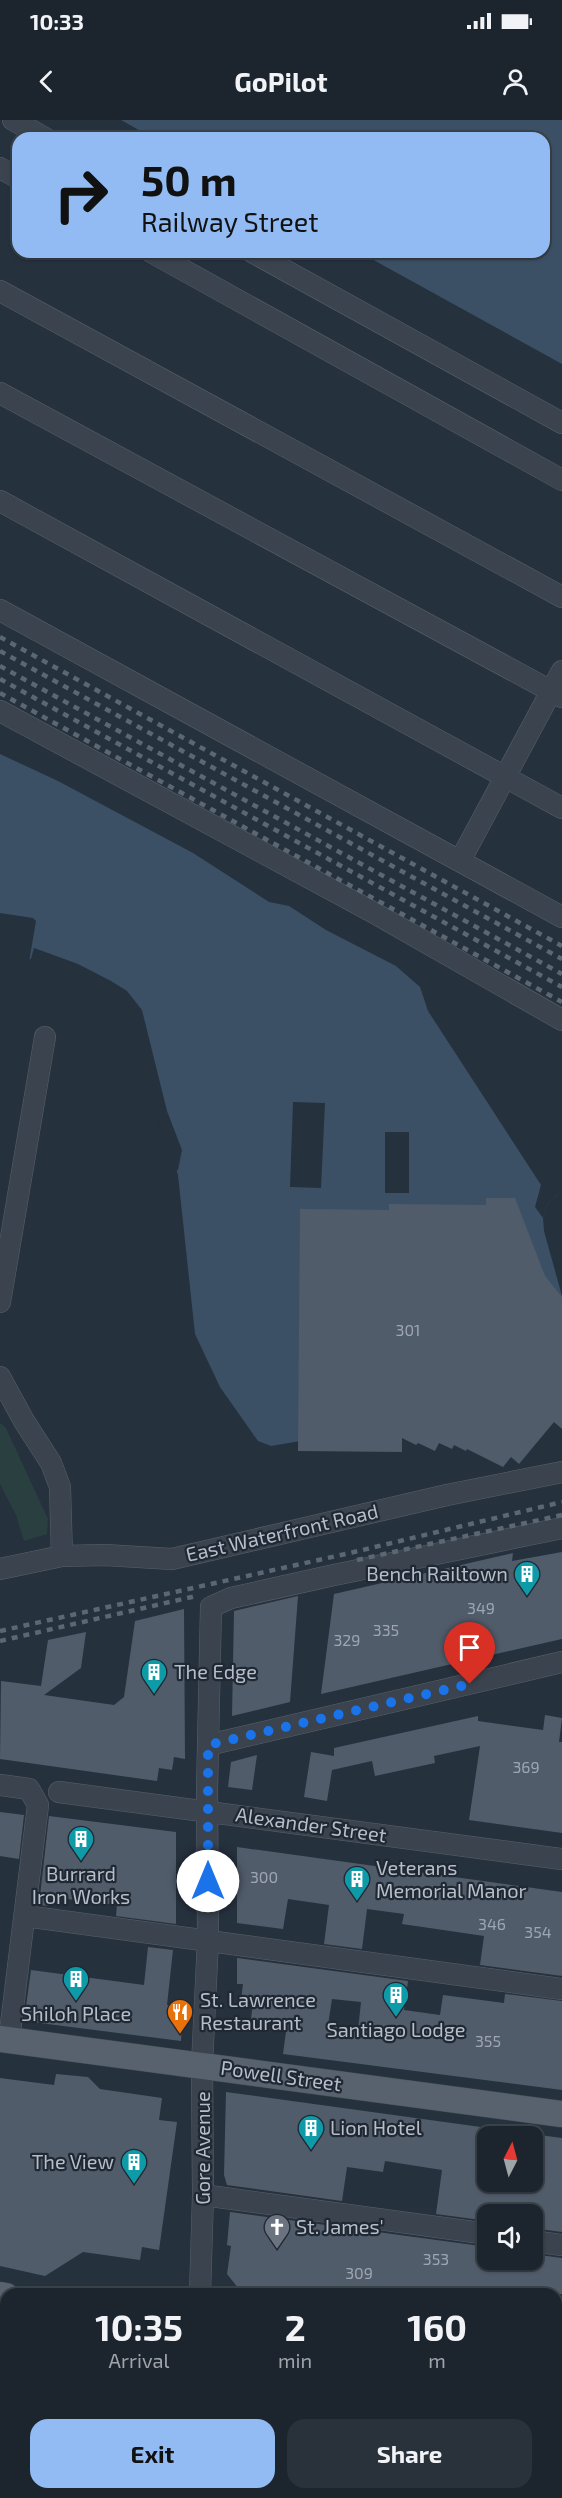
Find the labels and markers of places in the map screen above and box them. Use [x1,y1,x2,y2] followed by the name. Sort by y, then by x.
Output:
[512,1559,542,1597] building icon: Bench Railtown
[366,1561,508,1585] place label: Bench Railtown
[444,1622,495,1684] pin
[139,1657,169,1695] building icon: The Edge
[174,1659,257,1683] place label: The Edge
[66,1824,96,1862] building icon: Burrard Iron Works
[376,1855,527,1902] place label: Veterans Memorial Manor
[32,1861,130,1908] place label: Burrard Iron Works
[342,1864,372,1902] building icon: Veterans Memorial Manor
[61,1964,91,2002] building icon: Shiloh Place
[381,1980,411,2018] building icon: Santiago Lodge
[200,1987,316,2034] place label: St. Lawrence Restaurant
[165,1997,195,2035] restaurant icon: St. Lawrence Restaurant
[21,2001,131,2025] place label: Shiloh Place
[326,2017,466,2041] place label: Santiago Lodge
[296,2113,326,2151] building icon: Lion Hotel
[330,2115,422,2139] place label: Lion Hotel
[119,2147,149,2185] building icon: The View
[32,2149,114,2173] place label: The View
[262,2212,292,2250] church icon: St. James'
[296,2214,384,2238] place label: St. James'

